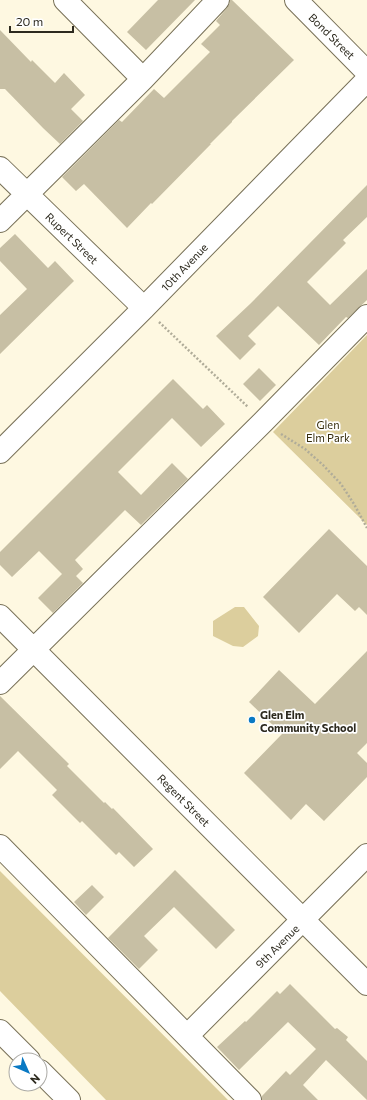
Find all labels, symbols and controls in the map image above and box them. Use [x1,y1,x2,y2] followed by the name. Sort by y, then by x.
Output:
[10,8,73,34] scale bar
[306,10,358,62] street label: Bond Street
[16,14,43,28] text: 20 m
[43,210,101,267] street label: Rupert Street
[158,240,210,294] street label: 10th Avenue
[306,418,350,444] park label: Glen Elm Park
[260,708,356,734] place label: Glen Elm Community School
[247,715,257,725] marker: Glen Elm Community School
[155,771,213,829] street label: Regent Street
[253,921,302,970] street label: 9th Avenue
[8,1052,48,1092] north arrow
[28,1072,43,1087] text: N

